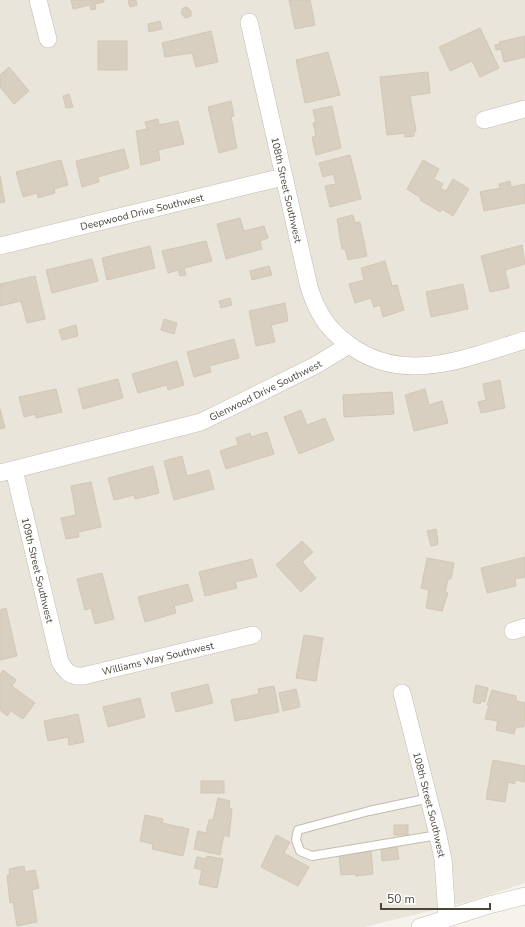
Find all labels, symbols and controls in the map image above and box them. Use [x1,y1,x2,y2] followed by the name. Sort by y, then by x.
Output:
[267,136,305,245] street label: 108th Street Southwest
[79,190,206,234] street label: Deepwood Drive Southwest
[207,357,325,425] street label: Glenwood Drive Southwest
[18,516,57,625] street label: 109th Street Southwest
[100,639,216,679] street label: Williams Way Southwest
[409,751,449,859] street label: 108th Street Southwest
[381,885,490,911] scale bar
[387,891,415,907] text: 50 m

